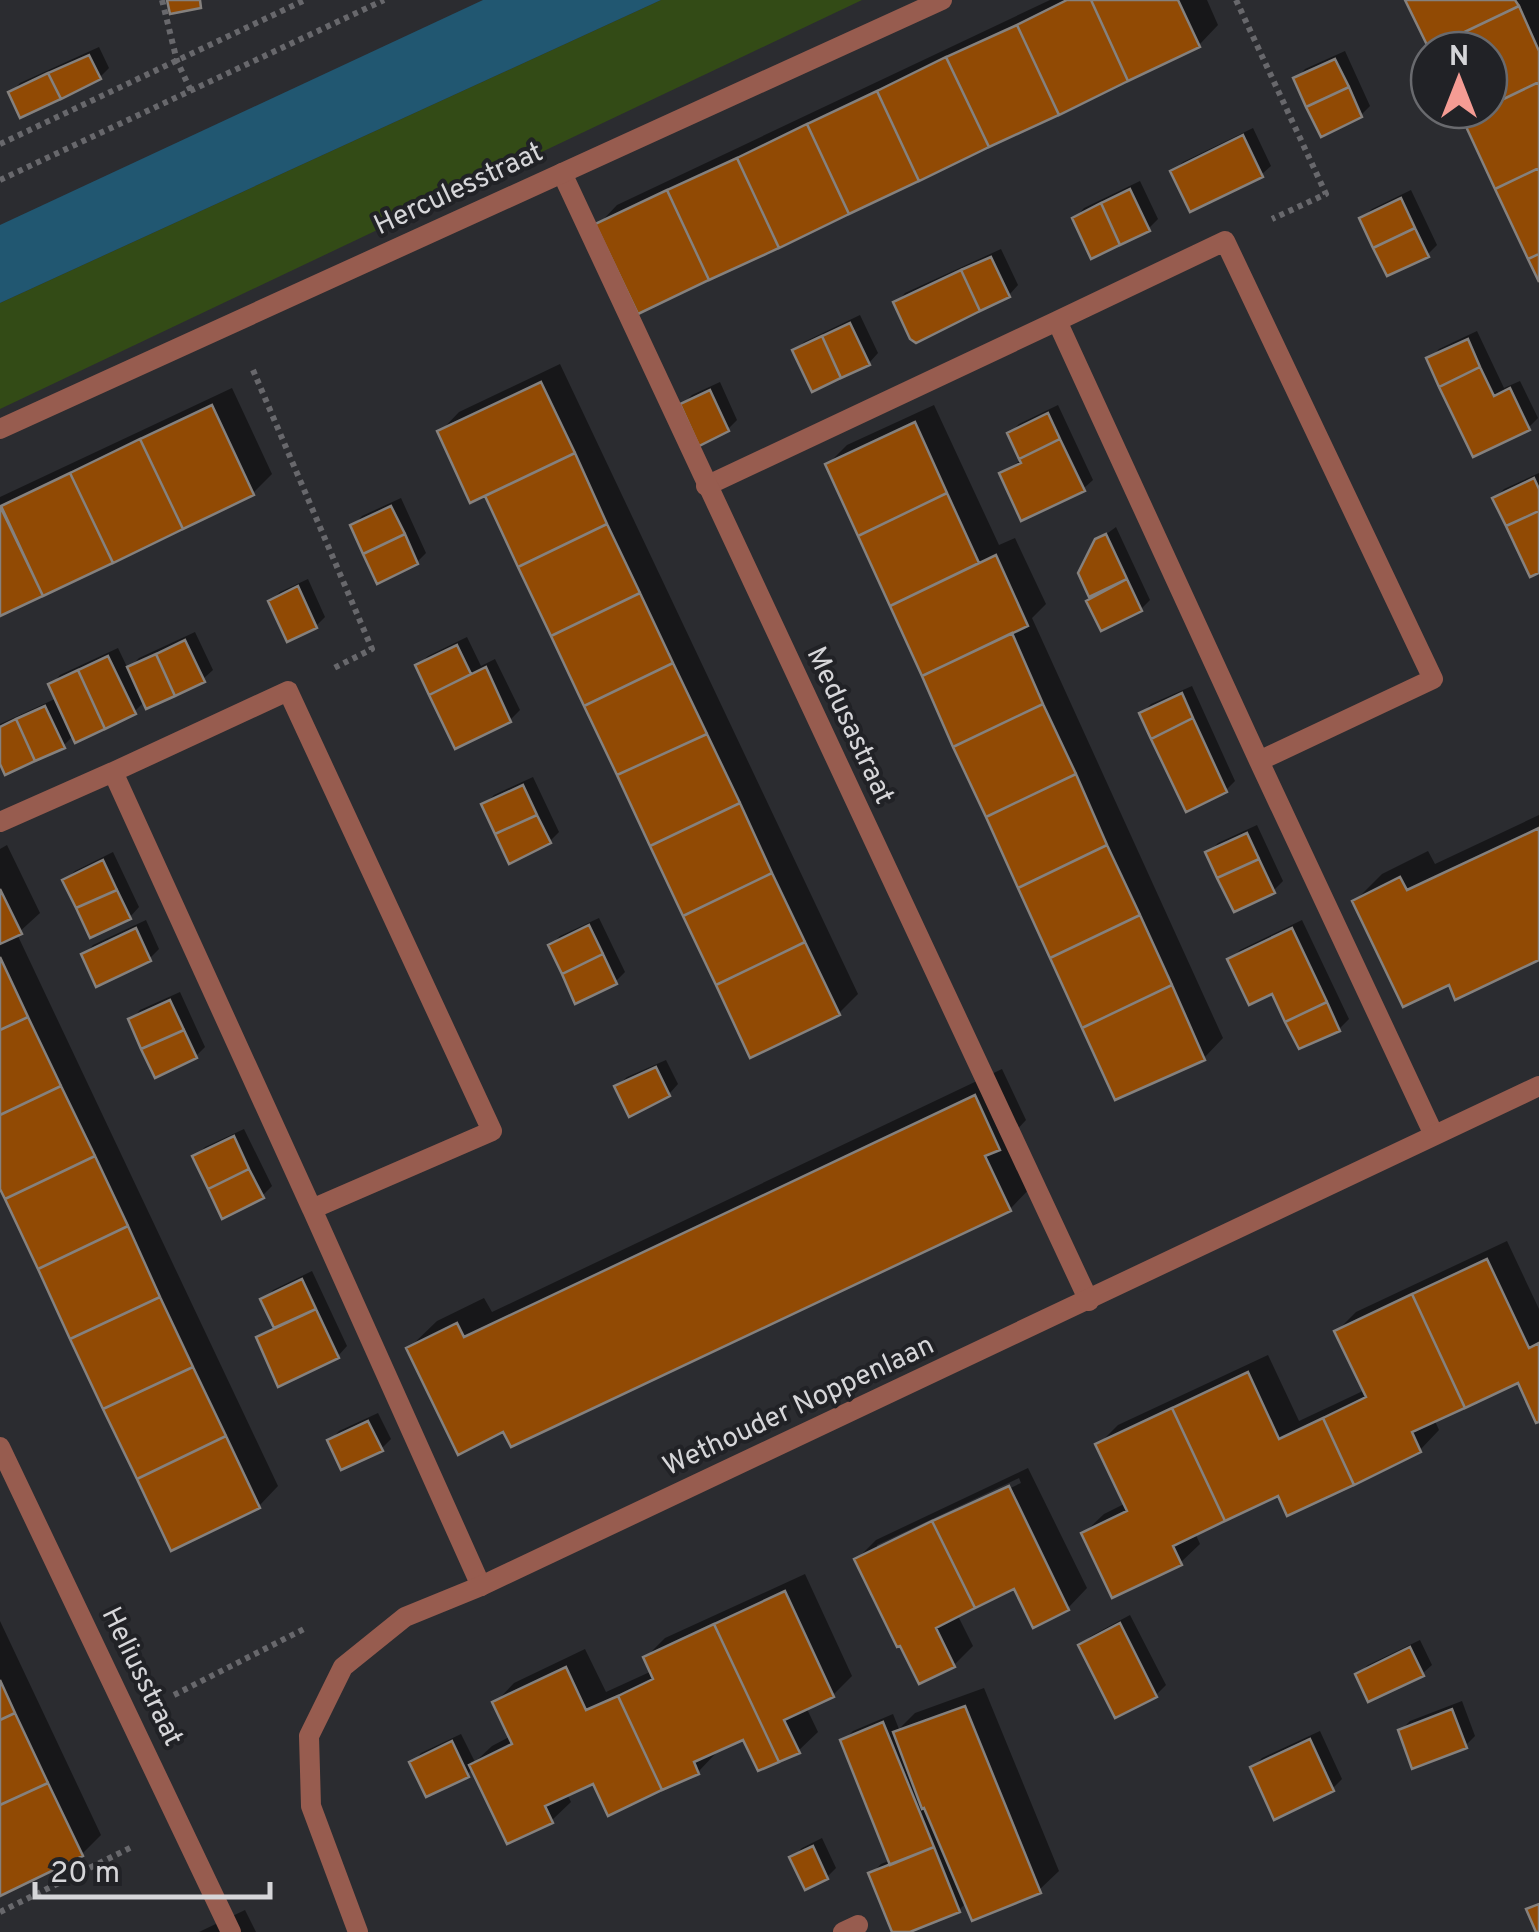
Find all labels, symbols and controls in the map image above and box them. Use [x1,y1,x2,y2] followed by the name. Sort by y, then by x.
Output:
[1409,30,1509,130] north arrow
[1449,40,1469,76] text: N
[369,135,549,245] street label: Herculesstraat
[797,642,901,810] street label: Medusastraat
[658,1328,940,1486] street label: Wethouder Noppenlaan
[92,1601,190,1753] street label: Heliusstraat
[35,1837,270,1899] scale bar
[50,1856,120,1893] text: 20 m

